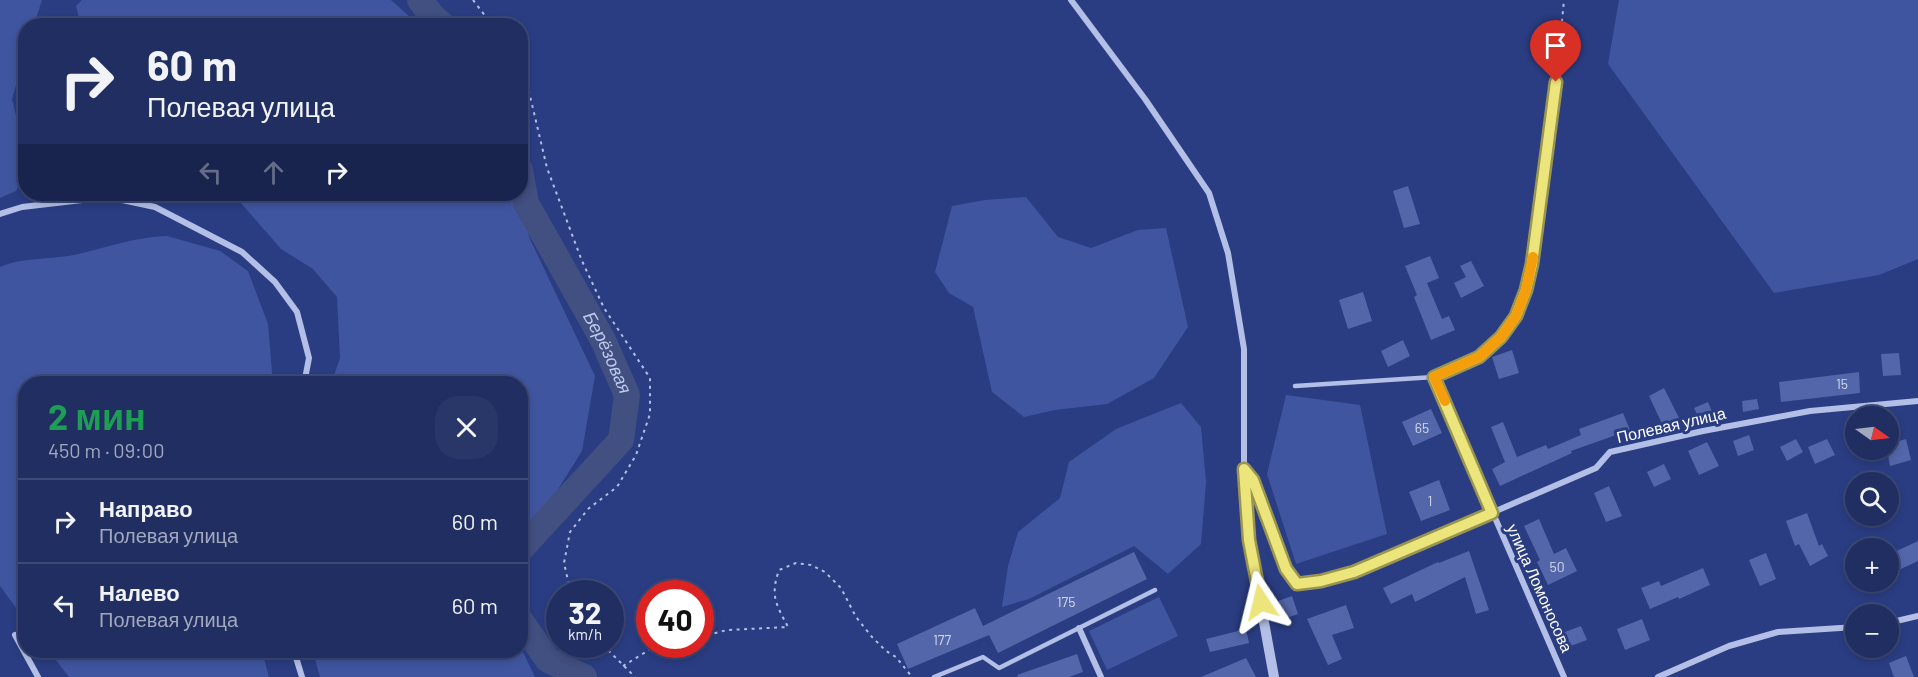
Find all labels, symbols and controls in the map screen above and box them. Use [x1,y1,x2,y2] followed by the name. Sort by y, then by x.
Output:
[1530,20,1581,82] pin
[1539,29,1572,62] icon: arrive
[147,39,237,89] text: 60 m
[48,42,126,120] icon: right
[147,90,335,122] text: Полевая улица
[194,156,227,189] icon: left
[257,156,290,189] icon: ahead
[320,156,353,189] icon: right
[579,307,637,397] water label: Берёзовая
[1836,375,1848,392] house number: 15
[48,394,146,437] text: 2 мин
[435,396,498,459] button: close
[1614,403,1727,446] street label: Полевая улица
[1845,406,1899,460] north arrow
[1845,406,1899,658] map controls
[1415,419,1429,436] house number: 65
[48,438,164,462] text: 450 m · 09:00
[1845,472,1899,526] button: search
[1428,492,1432,509] house number: 1
[99,495,193,521] text: Направо
[48,505,81,538] icon: right
[452,508,498,534] text: 60 m
[1504,521,1577,655] street label: улица Ломоносова
[99,523,238,547] text: Полевая улица
[1845,538,1899,592] button: +
[1549,558,1565,575] house number: 50
[1229,570,1293,634] position arrow
[99,579,180,605] text: Налево
[636,580,714,658] speed limit sign: 40
[48,589,81,622] icon: left
[452,592,498,618] text: 60 m
[1057,593,1075,610] house number: 175
[569,594,602,630] text: 32
[1845,604,1899,658] button: −
[99,607,238,631] text: Полевая улица
[568,625,602,643] text: km/h
[933,631,951,648] house number: 177

